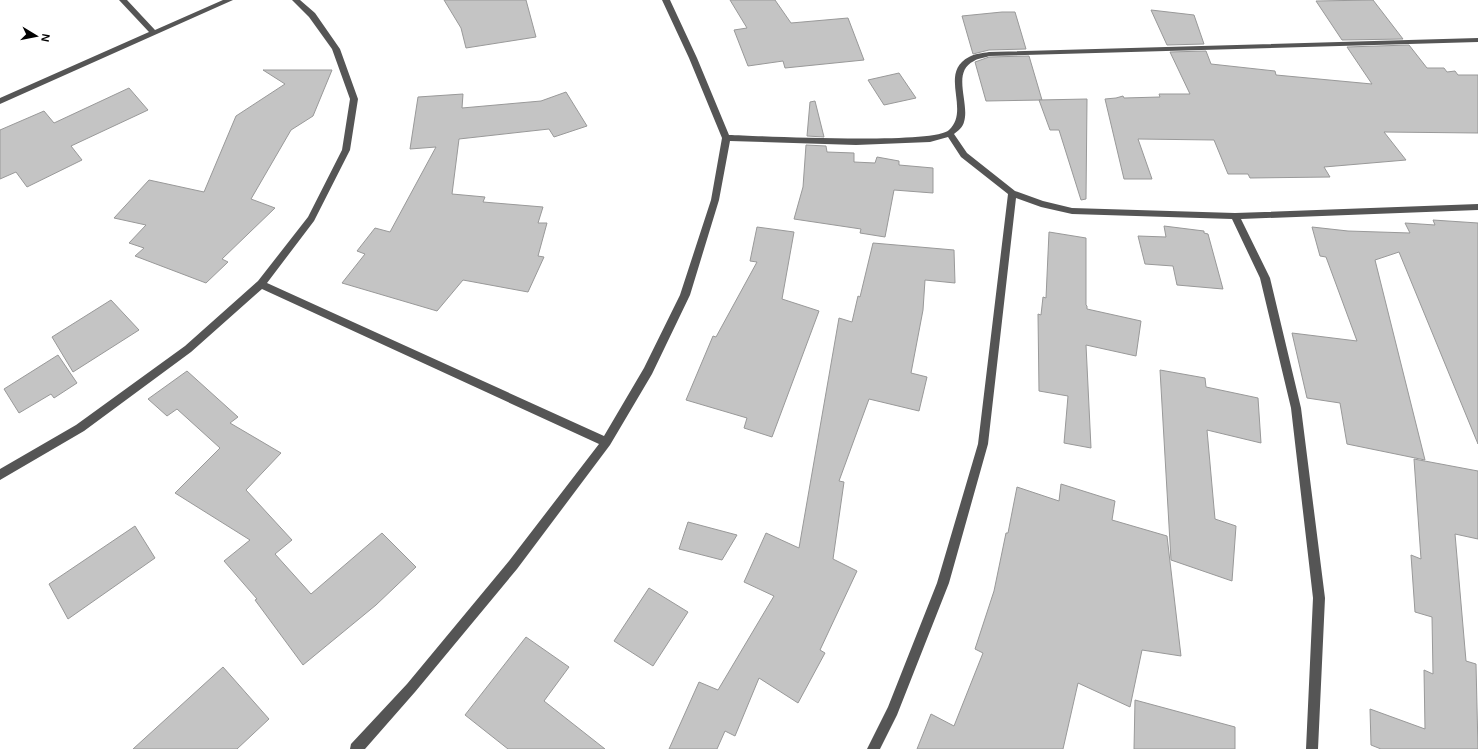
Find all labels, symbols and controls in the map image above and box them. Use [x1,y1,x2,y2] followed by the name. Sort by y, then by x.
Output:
[16,16,56,56] north arrow
[39,33,52,43] text: N

